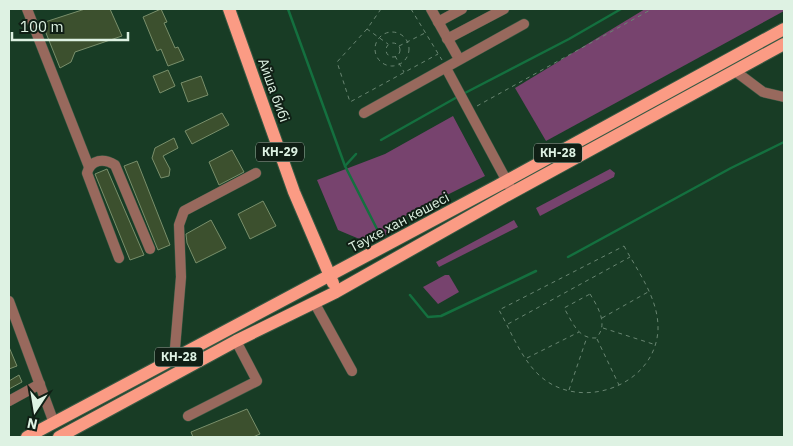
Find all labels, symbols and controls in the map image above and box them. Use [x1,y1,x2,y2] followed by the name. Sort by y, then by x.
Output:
[12,10,129,42] scale bar
[20,17,64,36] text: 100 m
[254,56,294,124] street label: Айша бибі
[256,142,304,162] road number: КН-29
[534,144,582,162] road number: КН-28
[346,188,452,256] street label: Тәуке хан көшесі
[155,348,203,367] road number: КН-28
[10,386,60,436] north arrow
[25,414,39,434] text: N

